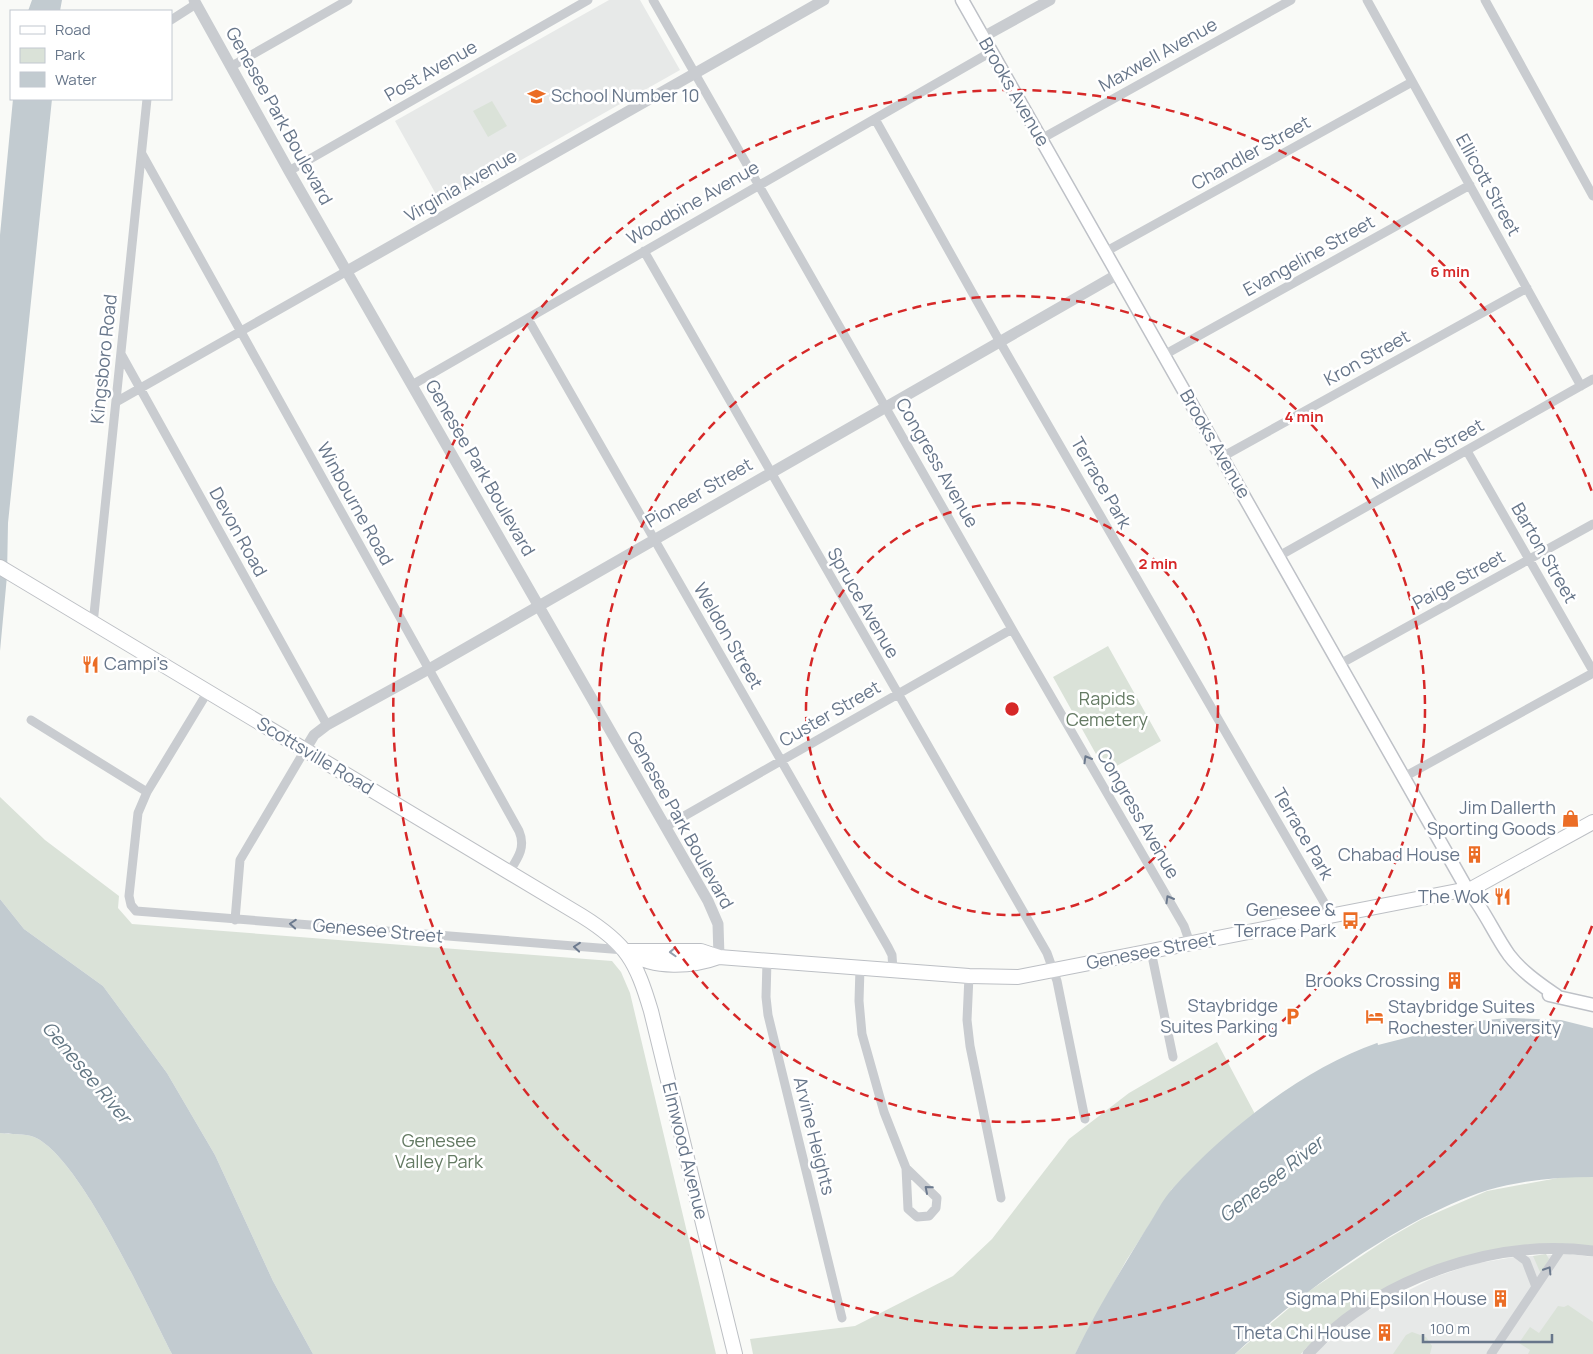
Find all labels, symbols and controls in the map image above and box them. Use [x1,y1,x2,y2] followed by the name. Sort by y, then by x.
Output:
[10,10,172,100] legend
[1094,12,1221,97] street label: Maxwell Avenue
[55,19,91,40] text: Road
[221,22,339,209] street label: Genesee Park Boulevard
[974,33,1056,150] street label: Brooks Avenue
[380,34,481,106] street label: Post Avenue
[55,44,85,65] text: Park
[55,69,97,90] text: Water
[551,83,699,107] place label: School Number 10
[527,86,547,106] school or university icon: School Number 10
[1187,109,1314,195] street label: Chandler Street
[1451,129,1527,240] street label: Ellicott Street
[400,143,521,227] street label: Virginia Avenue
[622,154,763,250] street label: Woodbine Avenue
[1239,209,1379,301] street label: Evangeline Street
[1430,261,1470,282] text: 6 min
[84,293,122,425] street label: Kingsboro Road
[1319,324,1414,391] street label: Kron Street
[420,375,541,560] street label: Genesee Park Boulevard
[1175,385,1257,502] street label: Brooks Avenue
[891,393,985,532] street label: Congress Avenue
[1284,406,1324,427] text: 4 min
[1367,412,1488,494] street label: Millbank Street
[1066,432,1138,534] street label: Terrace Park
[312,438,400,569] street label: Winbourne Road
[640,452,757,533] street label: Pioneer Street
[204,483,273,580] street label: Devon Road
[1506,498,1583,607] street label: Barton Street
[822,543,905,662] street label: Spruce Avenue
[1408,544,1509,614] street label: Paige Street
[1138,553,1178,574] text: 2 min
[689,578,769,693] street label: Weldon Street
[104,651,168,675] place label: Campi's
[80,654,100,674] restaurant icon: Campi's
[774,674,885,752] street label: Custer Street
[1066,686,1149,731] park label: Rapids Cemetery
[1003,700,1021,718] centre of rings
[253,711,378,800] street label: Scottsville Road
[622,726,740,913] street label: Genesee Park Boulevard
[1092,744,1186,883] street label: Congress Avenue
[1084,755,1094,764] one-way arrow
[1268,783,1340,885] street label: Terrace Park
[1427,795,1556,840] place label: Jim Dallerth Sporting Goods
[1560,808,1580,828] shop icon: Jim Dallerth Sporting Goods
[1338,842,1460,866] place label: Chabad House
[1464,845,1484,865] building icon: Chabad House
[1418,884,1490,908] place label: The Wok
[1493,887,1513,907] restaurant icon: The Wok
[1165,896,1175,905] one-way arrow
[1234,897,1337,942] place label: Genesee & Terrace Park
[1340,910,1360,930] bus stop icon: Genesee & Terrace Park
[312,912,444,948] street label: Genesee Street
[289,919,297,930] one-way arrow
[1084,926,1217,974] street label: Genesee Street
[573,941,581,952] one-way arrow
[668,946,676,957] one-way arrow
[1305,968,1440,992] place label: Brooks Crossing
[1444,971,1464,991] building icon: Brooks Crossing
[1160,993,1278,1038] place label: Staybridge Suites Parking
[1388,994,1562,1039] place label: Staybridge Suites Rochester University
[1282,1006,1302,1026] parking icon: Staybridge Suites Parking
[1364,1007,1384,1027] hotel icon: Staybridge Suites Rochester University
[36,1015,139,1130] water label: Genesee River
[789,1074,841,1197] street label: Arvine Heights
[657,1080,715,1222] street label: Elmwood Avenue
[395,1128,484,1173] park label: Genesee Valley Park
[1213,1129,1330,1228] water label: Genesee River
[925,1185,934,1194] one-way arrow
[1542,1267,1551,1276] one-way arrow
[1286,1286,1487,1310] place label: Sigma Phi Epsilon House
[1491,1289,1511,1309] building icon: Sigma Phi Epsilon House
[1423,1312,1552,1344] scale bar
[1430,1318,1470,1339] text: 100 m
[1233,1320,1371,1344] place label: Theta Chi House
[1375,1323,1395,1343] building icon: Theta Chi House

